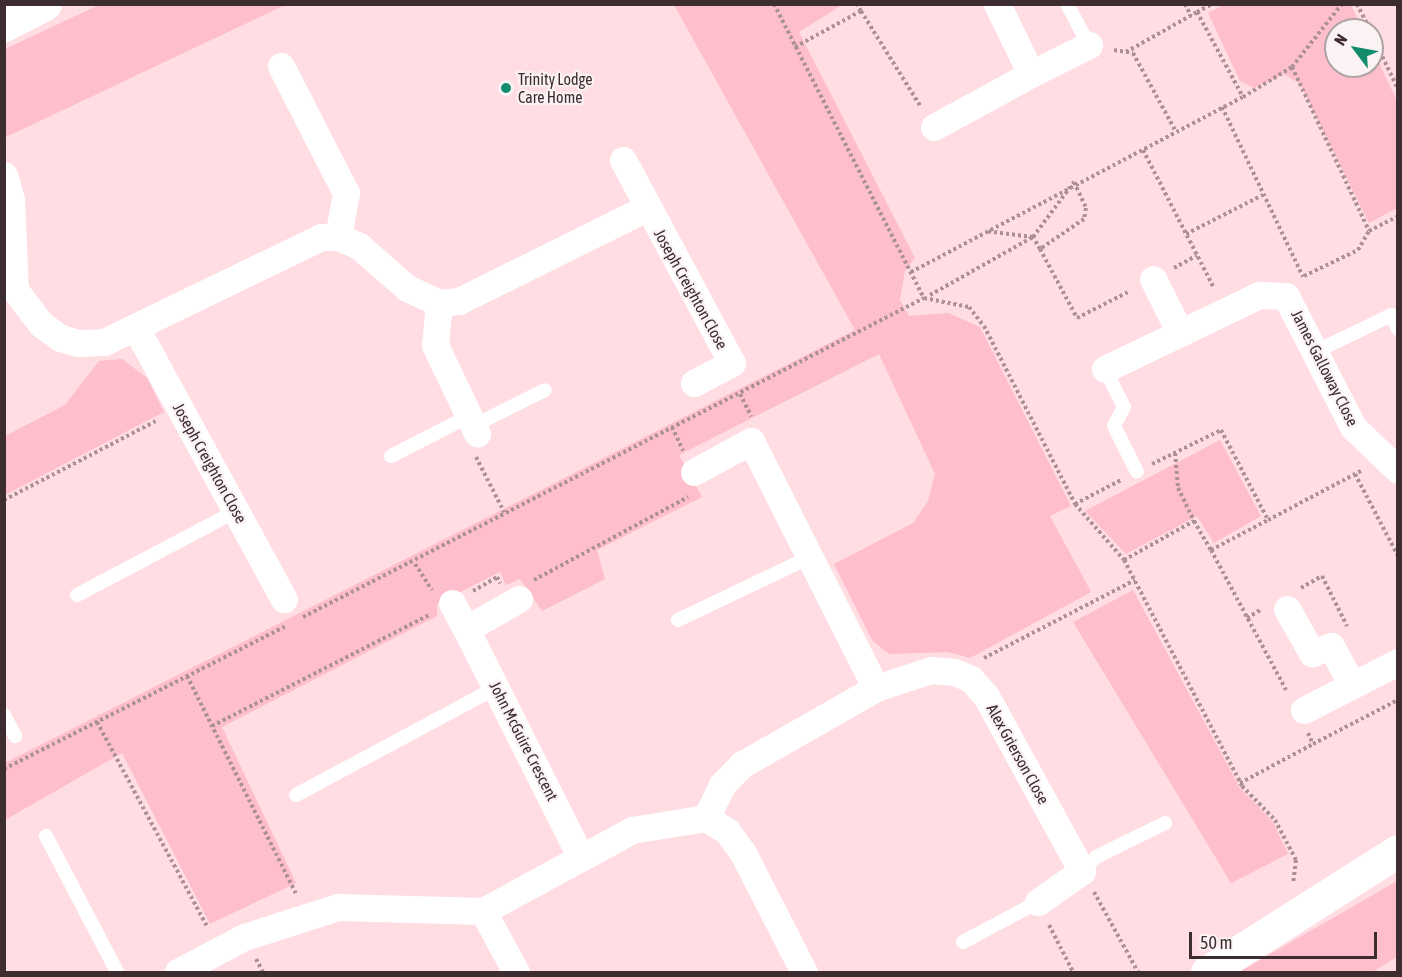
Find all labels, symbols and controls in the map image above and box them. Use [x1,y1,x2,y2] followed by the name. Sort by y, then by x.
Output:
[1324,18,1384,78] north arrow
[1330,31,1351,48] text: N
[518,69,592,107] place label: Trinity Lodge Care Home
[499,81,513,95] marker: Trinity Lodge Care Home
[650,226,732,352] street label: Joseph Creighton Close
[1287,307,1363,429] street label: James Galloway Close
[169,400,251,526] street label: Joseph Creighton Close
[486,678,562,804] street label: John McGuire Crescent
[983,701,1053,807] street label: Alex Grierson Close
[1192,920,1380,958] scale bar
[1200,932,1232,953] text: 50 m

